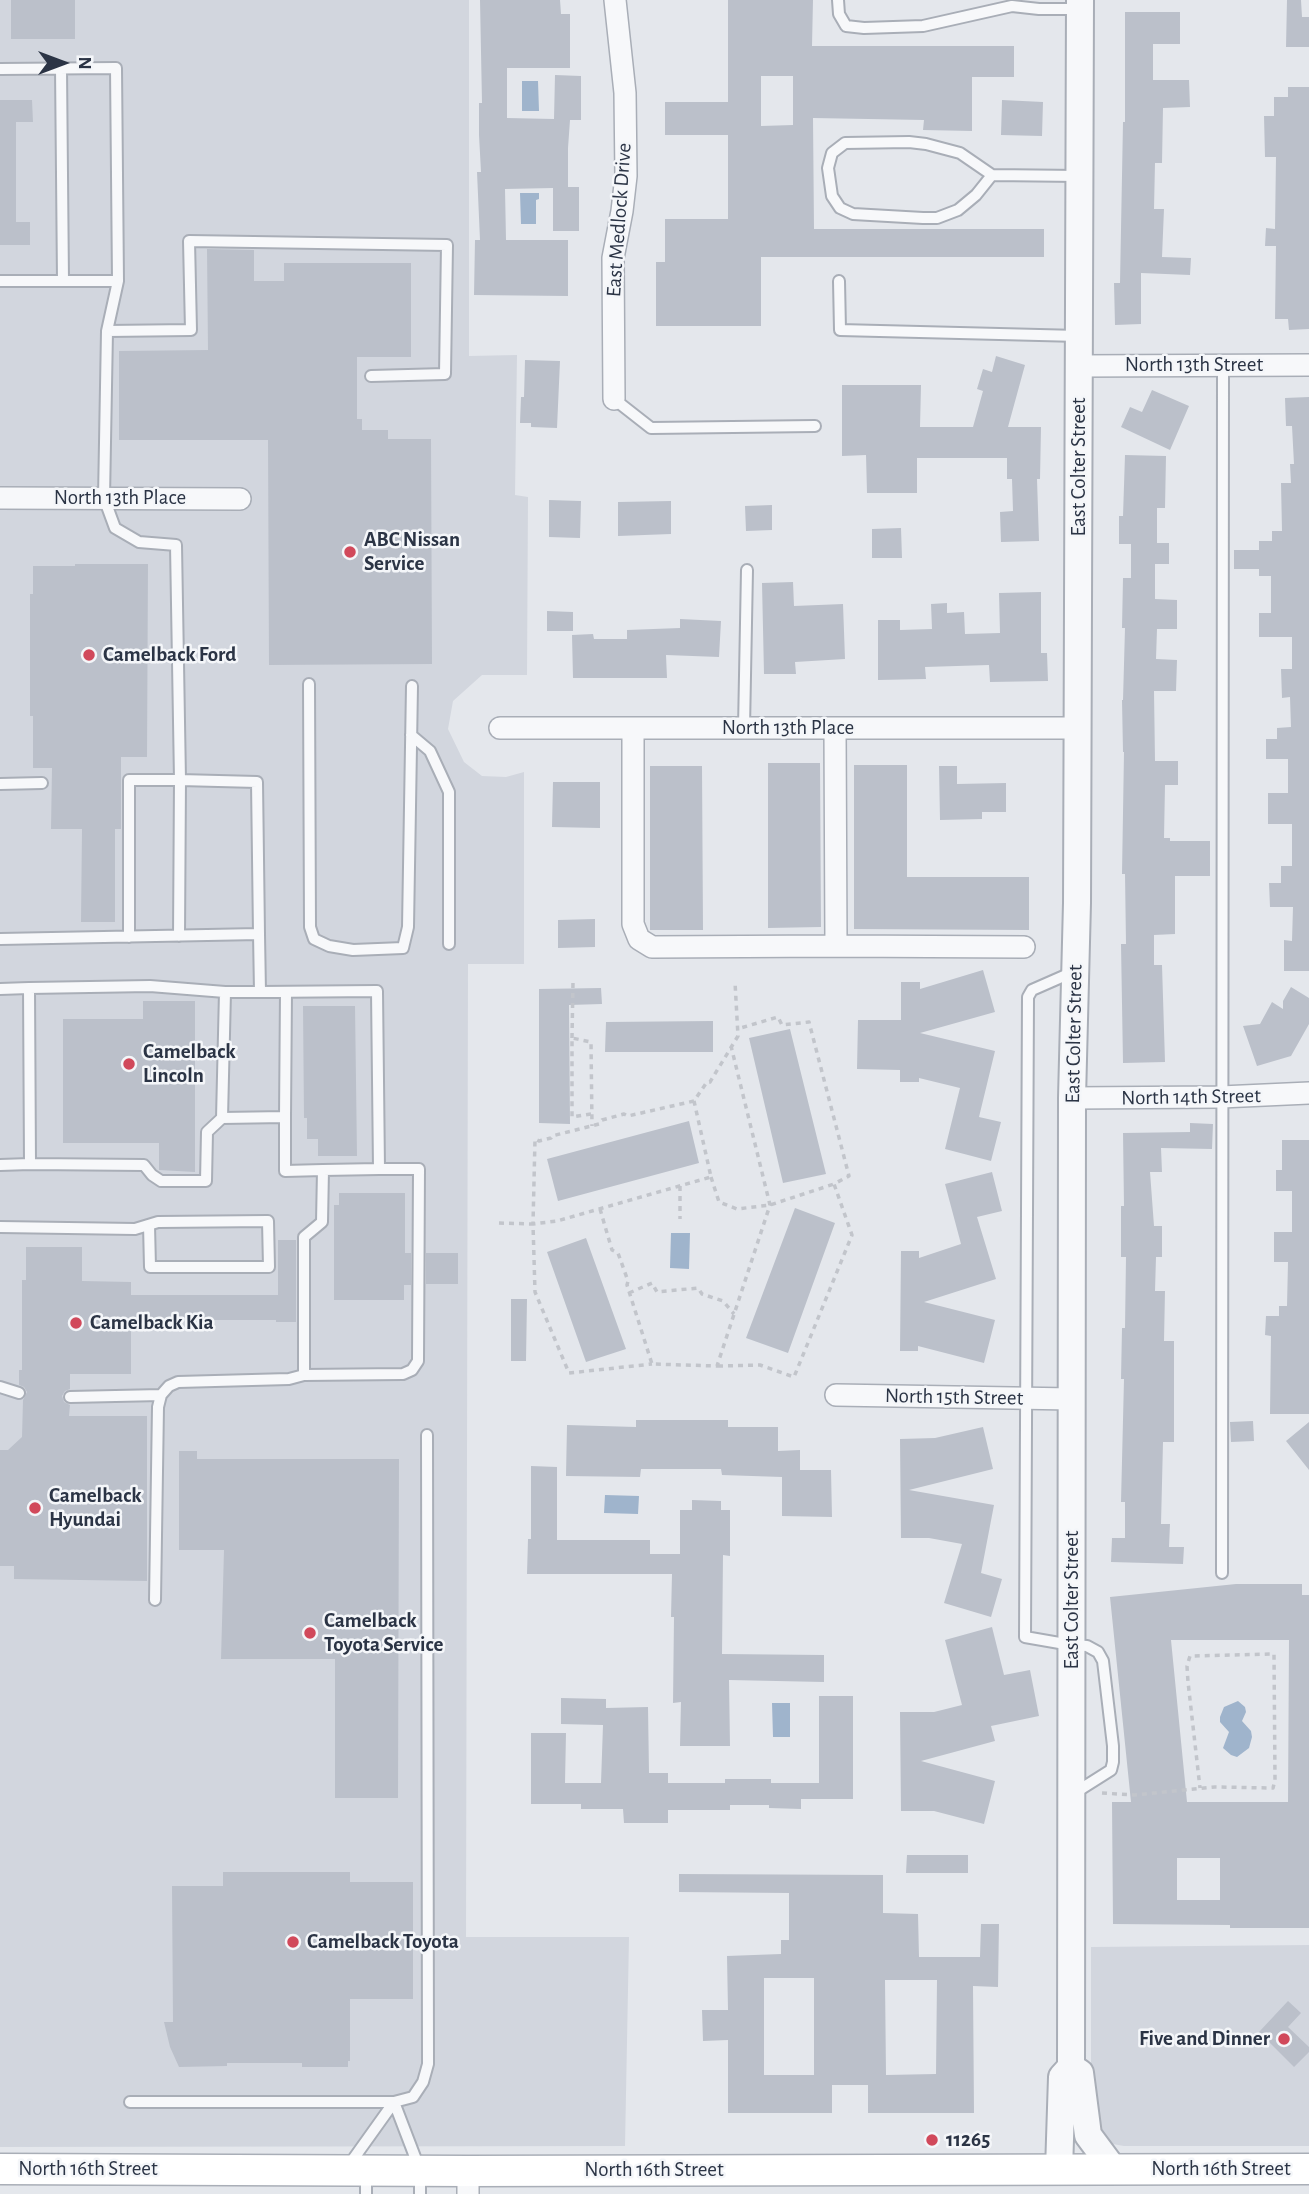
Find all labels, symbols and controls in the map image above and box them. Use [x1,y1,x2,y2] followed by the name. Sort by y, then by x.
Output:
[28,28,98,98] north arrow
[75,56,94,70] text: N
[601,142,637,298] street label: East Medlock Drive
[1125,352,1263,378] street label: North 13th Street
[1066,397,1092,537] street label: East Colter Street
[54,485,186,511] street label: North 13th Place
[364,527,460,577] place label: ABC Nissan Service
[342,544,358,560] marker: ABC Nissan Service
[103,642,236,668] place label: Camelback Ford
[81,647,97,663] marker: Camelback Ford
[722,715,854,741] street label: North 13th Place
[1060,964,1088,1104] street label: East Colter Street
[143,1039,236,1089] place label: Camelback Lincoln
[121,1056,137,1072] marker: Camelback Lincoln
[1121,1083,1261,1111] street label: North 14th Street
[90,1310,214,1336] place label: Camelback Kia
[68,1315,84,1331] marker: Camelback Kia
[885,1383,1023,1411] street label: North 15th Street
[49,1483,142,1533] place label: Camelback Hyundai
[27,1500,43,1516] marker: Camelback Hyundai
[1059,1530,1085,1670] street label: East Colter Street
[324,1608,444,1658] place label: Camelback Toyota Service
[302,1625,318,1641] marker: Camelback Toyota Service
[307,1929,459,1955] place label: Camelback Toyota
[285,1934,301,1950] marker: Camelback Toyota
[1139,2026,1270,2052] place label: Five and Dinner
[1276,2031,1292,2047] marker: Five and Dinner
[946,2127,990,2153] place label: 11265
[924,2132,940,2148] marker: 11265
[18,2156,158,2182] street label: North 16th Street
[1151,2156,1291,2182] street label: North 16th Street
[584,2157,724,2183] street label: North 16th Street

